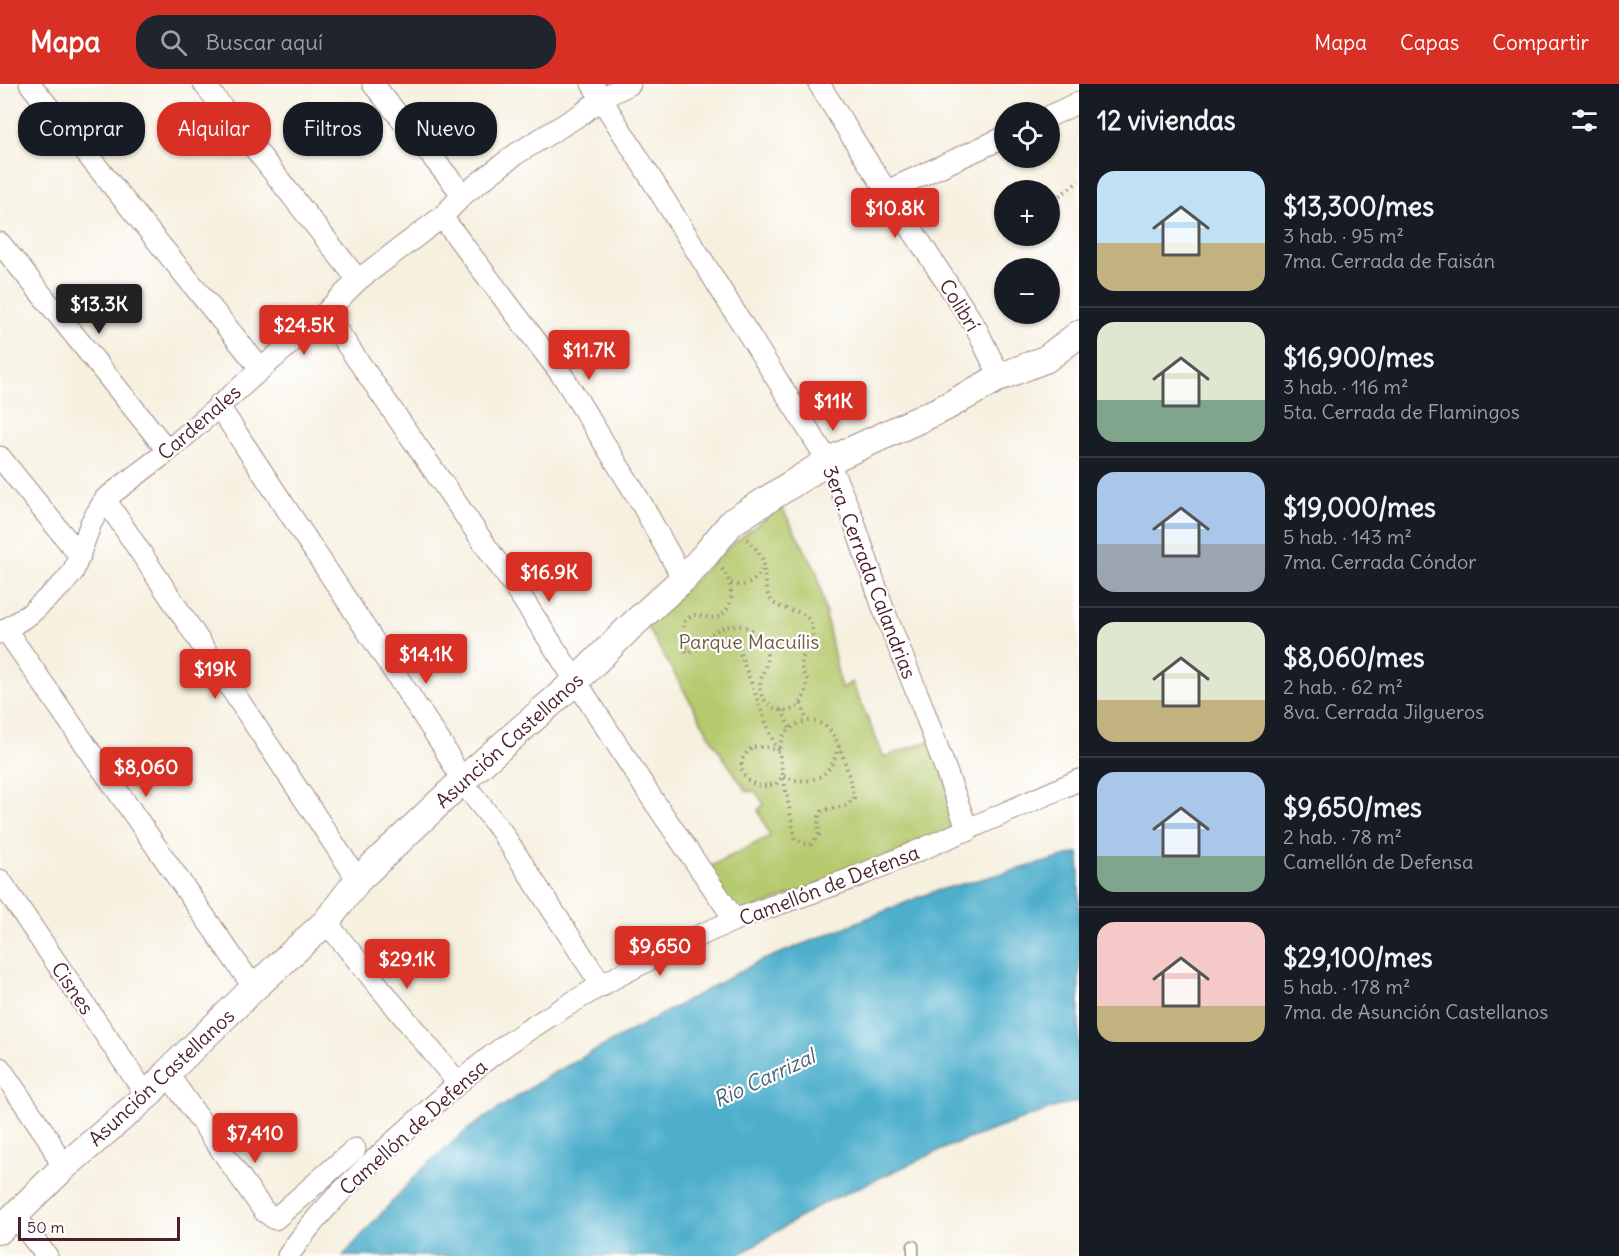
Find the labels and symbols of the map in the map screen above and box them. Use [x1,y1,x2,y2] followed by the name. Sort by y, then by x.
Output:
[846,188,944,239] pin: $10.8K
[934,274,986,336] street label: Colibrí
[50,284,148,335] pin: $13.3K
[255,305,353,356] pin: $24.5K
[540,330,638,381] pin: $11.7K
[152,379,246,465] street label: Cardenales
[797,381,869,432] pin: $11K
[818,462,922,682] street label: 3era. Cerrada Calandrias
[500,552,598,603] pin: $16.9K
[679,629,819,654] park label: Parque Macuílis
[377,634,475,685] pin: $14.1K
[179,649,251,700] pin: $19K
[430,667,588,813] street label: Asunción Castellanos
[97,747,195,798] pin: $8,060
[736,839,922,931] street label: Camellón de Defensa
[611,926,709,977] pin: $9,650
[358,939,456,990] pin: $29.1K
[46,957,100,1019] street label: Cisnes
[83,1003,239,1151] street label: Asunción Castellanos
[709,1041,822,1113] water label: Rio Carrizal
[334,1054,492,1200] street label: Camellón de Defensa
[206,1113,304,1164] pin: $7,410
[18,1214,180,1242] scale bar

